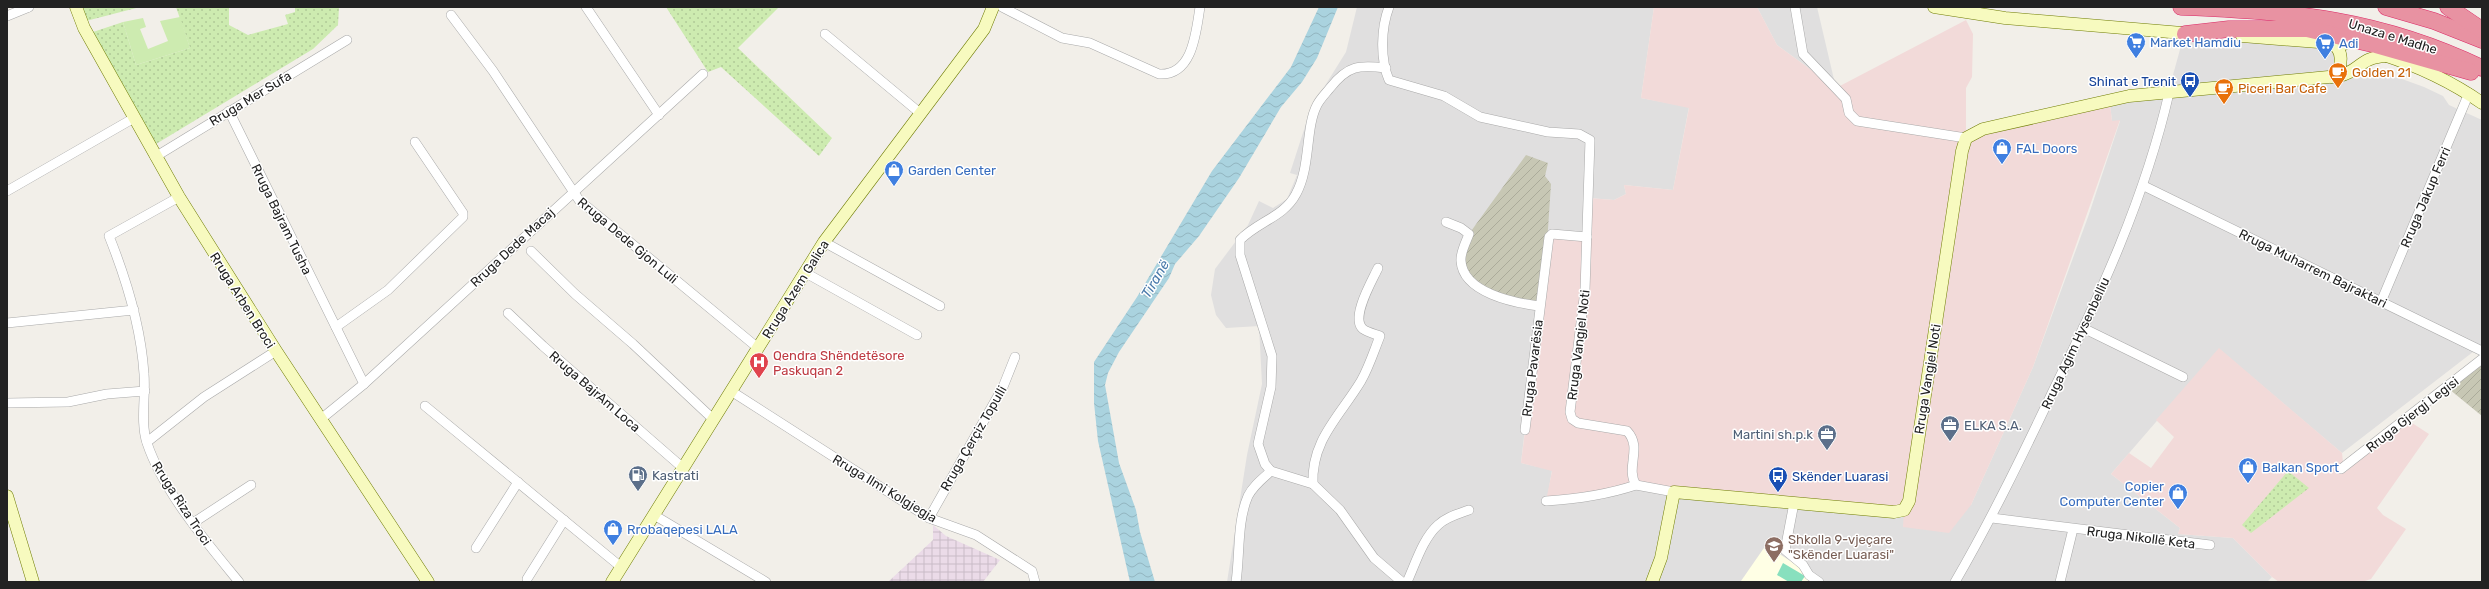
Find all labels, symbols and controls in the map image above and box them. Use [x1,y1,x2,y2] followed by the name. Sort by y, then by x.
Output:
[2347,16,2439,57] street label: Unaza e Madhe
[2125,31,2147,59] supermarket icon: Market Hamdiu
[2314,32,2336,60] supermarket icon: Adi
[2150,35,2241,50] place label: Market Hamdiu
[2339,36,2359,51] place label: Adi
[2327,61,2349,89] cafe icon: Golden 21
[2352,65,2411,80] place label: Golden 21
[207,68,294,130] street label: Rruga Mer Sufa
[2179,70,2201,98] bus stop icon: Shinat e Trenit
[2089,74,2176,89] place label: Shinat e Trenit
[2213,77,2235,105] cafe icon: Piceri Bar Cafe
[2238,81,2327,96] place label: Piceri Bar Cafe
[1991,137,2013,165] shop icon: FAL Doors
[2016,141,2078,156] place label: FAL Doors
[2397,145,2454,250] street label: Rruga Jakup Ferri
[883,159,905,187] shop icon: Garden Center
[247,161,315,277] street label: Rruga Bajram Tusha
[908,163,996,178] place label: Garden Center
[574,194,681,287] street label: Rruga Dede Gjon Luli
[467,205,558,291] street label: Rruga Dede Macaj
[2236,226,2389,312] street label: Rruga Muharrem Bajraktari
[759,237,833,342] street label: Rruga Azem Galica
[206,250,278,351] street label: Rruga Arben Broci
[1138,257,1173,301] water label: Tiranë
[2038,275,2114,412] street label: Rruga Agim Hysenbelliu
[1564,289,1594,401] street label: Rruga Vangjel Noti
[1519,319,1547,418] street label: Rruga Pavarësia
[1911,323,1945,435] street label: Rruga Vangjel Noti
[546,348,643,436] street label: Rruga BajrAm Loca
[773,348,905,378] place label: Qendra Shëndetësore Paskuqan 2
[748,351,770,379] hospital icon: Qendra Shëndetësore Paskuqan 2
[2363,374,2462,456] street label: Rruga Gjergj Legisi
[937,383,1010,494] street label: Rruga Çerçiz Topulli
[1939,414,1961,442] office icon: ELKA S.A.
[1964,418,2022,433] place label: ELKA S.A.
[1816,423,1838,451] office icon: Martini sh.p.k
[1733,427,1813,442] place label: Martini sh.p.k
[829,451,939,526] street label: Rruga Ilmi Kolgjegja
[2237,456,2259,484] shop icon: Balkan Sport
[148,459,214,548] street label: Rruga Riza Troci
[2262,460,2339,475] place label: Balkan Sport
[627,464,649,492] fuel station icon: Kastrati
[1767,465,1789,493] bus stop icon: Skënder Luarasi
[652,468,699,483] place label: Kastrati
[1792,469,1888,484] place label: Skënder Luarasi
[2060,479,2164,509] place label: Copier Computer Center
[2167,482,2189,510] shop icon: Copier Computer Center
[602,518,624,546] shop icon: Rrobaqepesi LALA
[627,522,738,537] place label: Rrobaqepesi LALA
[2086,523,2196,553] street label: Rruga Nikollë Keta
[1788,532,1894,562] place label: Shkolla 9-vjeçare "Skënder Luarasi"
[1763,535,1785,563] school or university icon: Shkolla 9-vjeçare "Skënder Luarasi"

